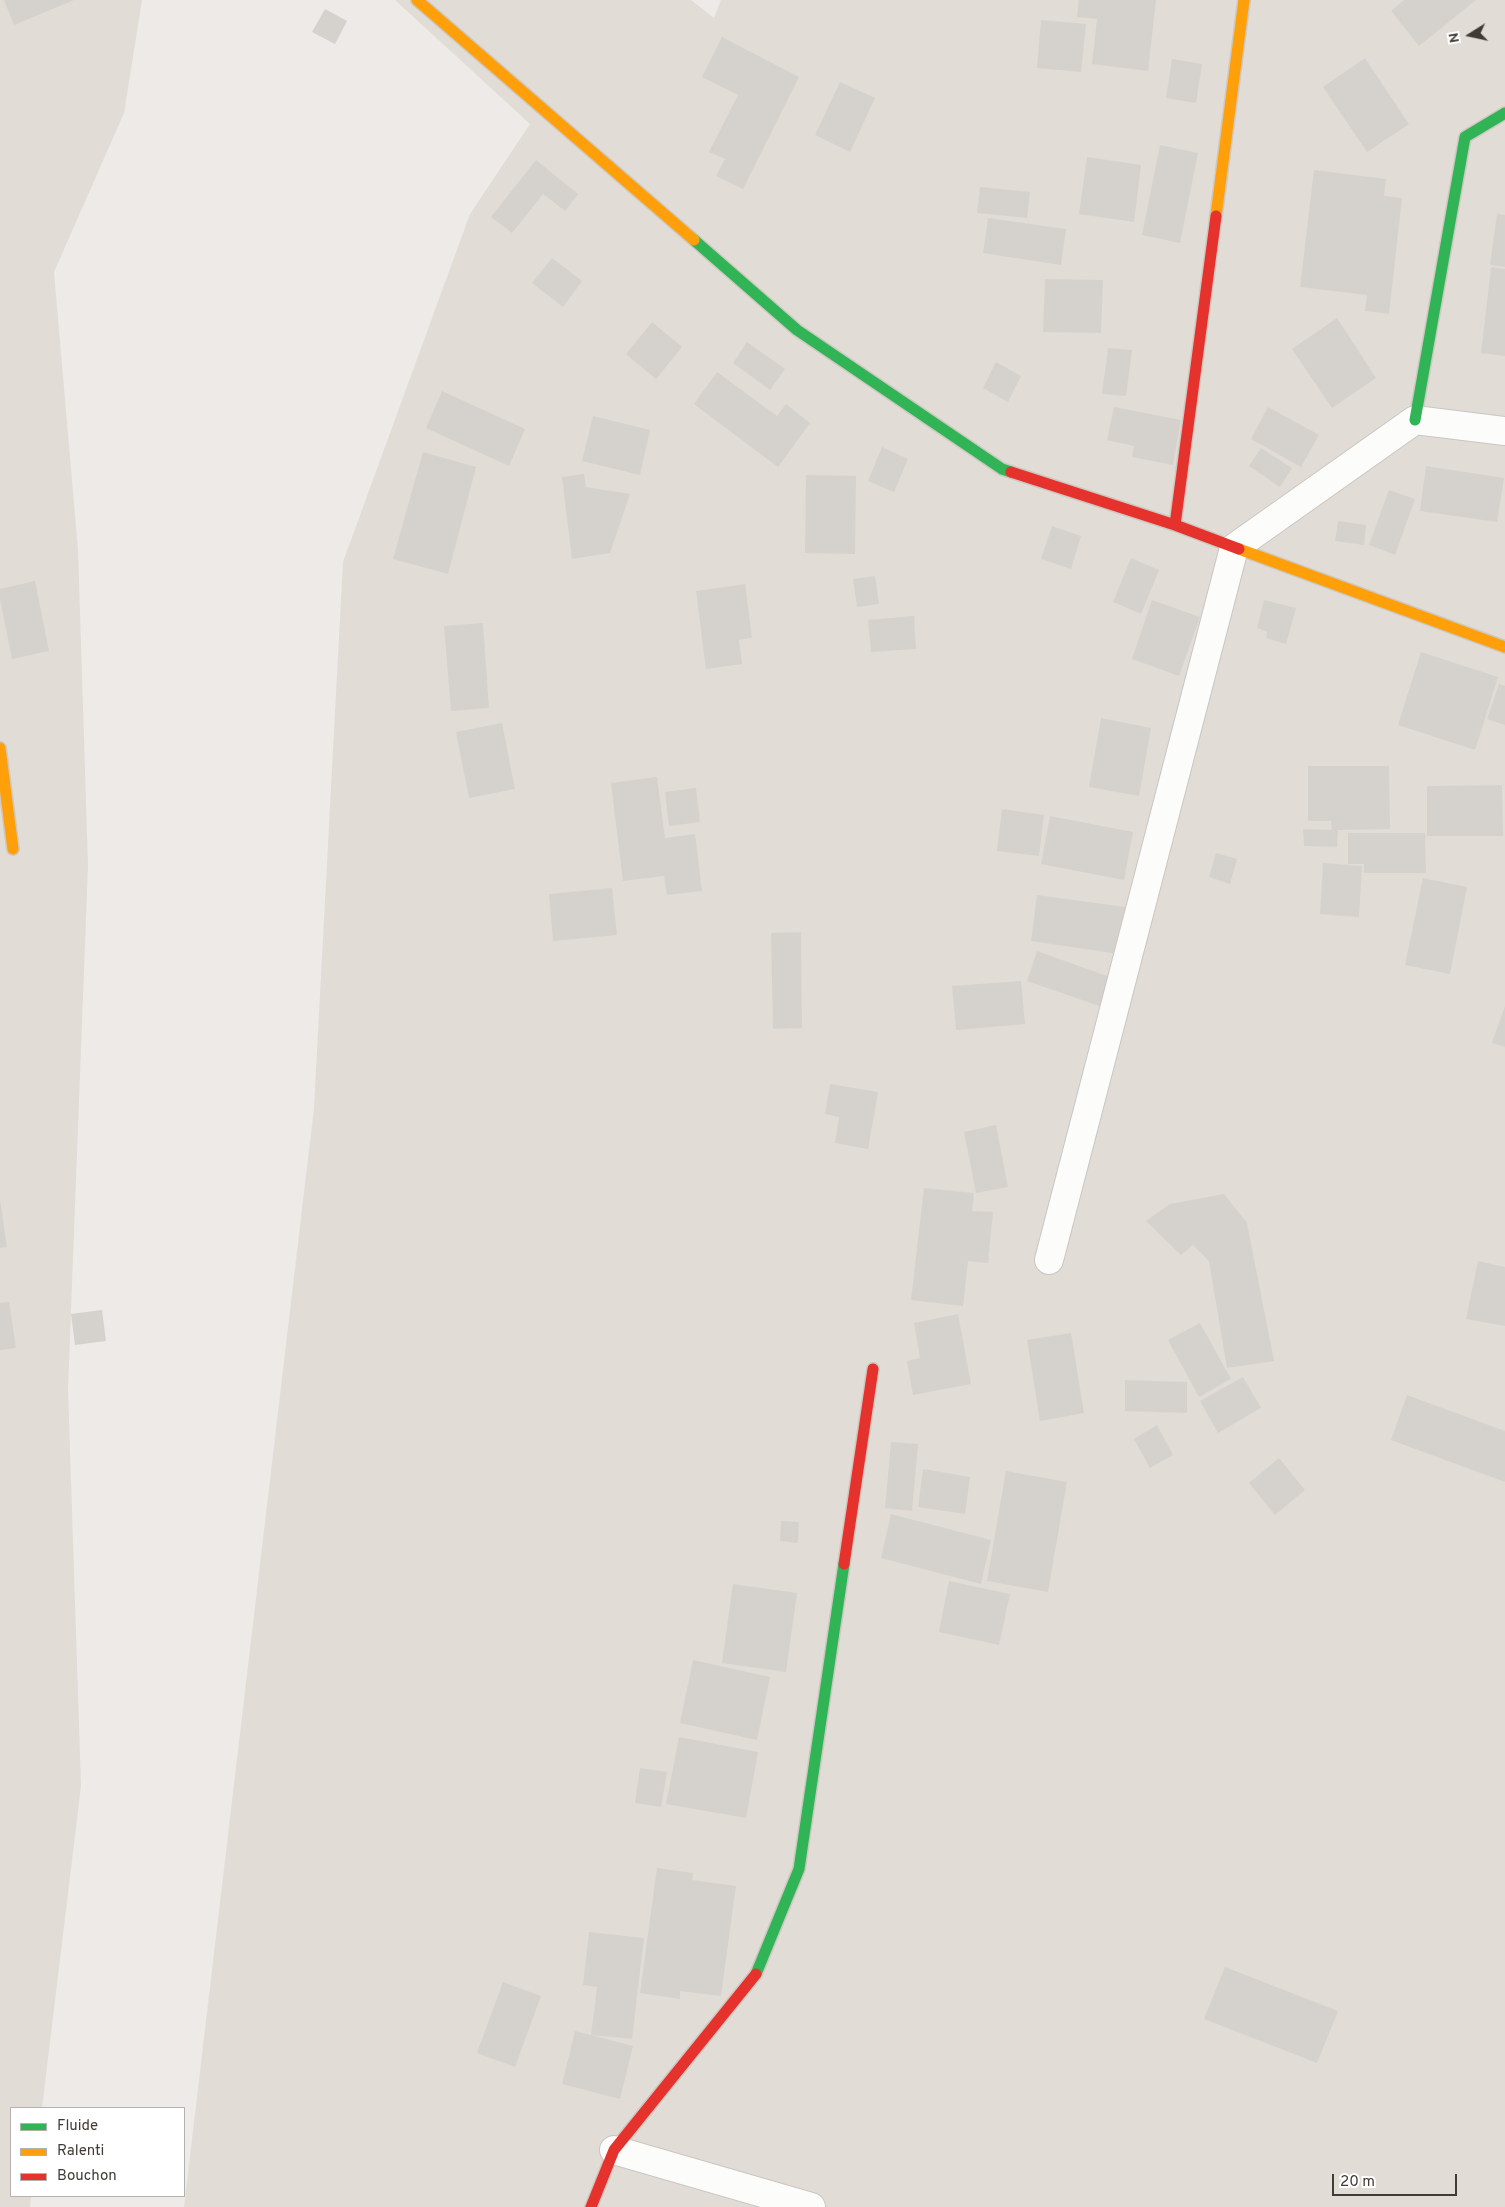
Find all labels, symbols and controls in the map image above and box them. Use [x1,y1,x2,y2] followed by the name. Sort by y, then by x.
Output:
[1445,10,1495,60] north arrow
[1445,31,1464,44] text: N
[10,2107,185,2197] legend
[57,2117,98,2136] text: Fluide
[57,2142,104,2161] text: Ralenti
[1335,2164,1460,2196] scale bar
[57,2167,117,2186] text: Bouchon
[1340,2173,1375,2192] text: 20 m

